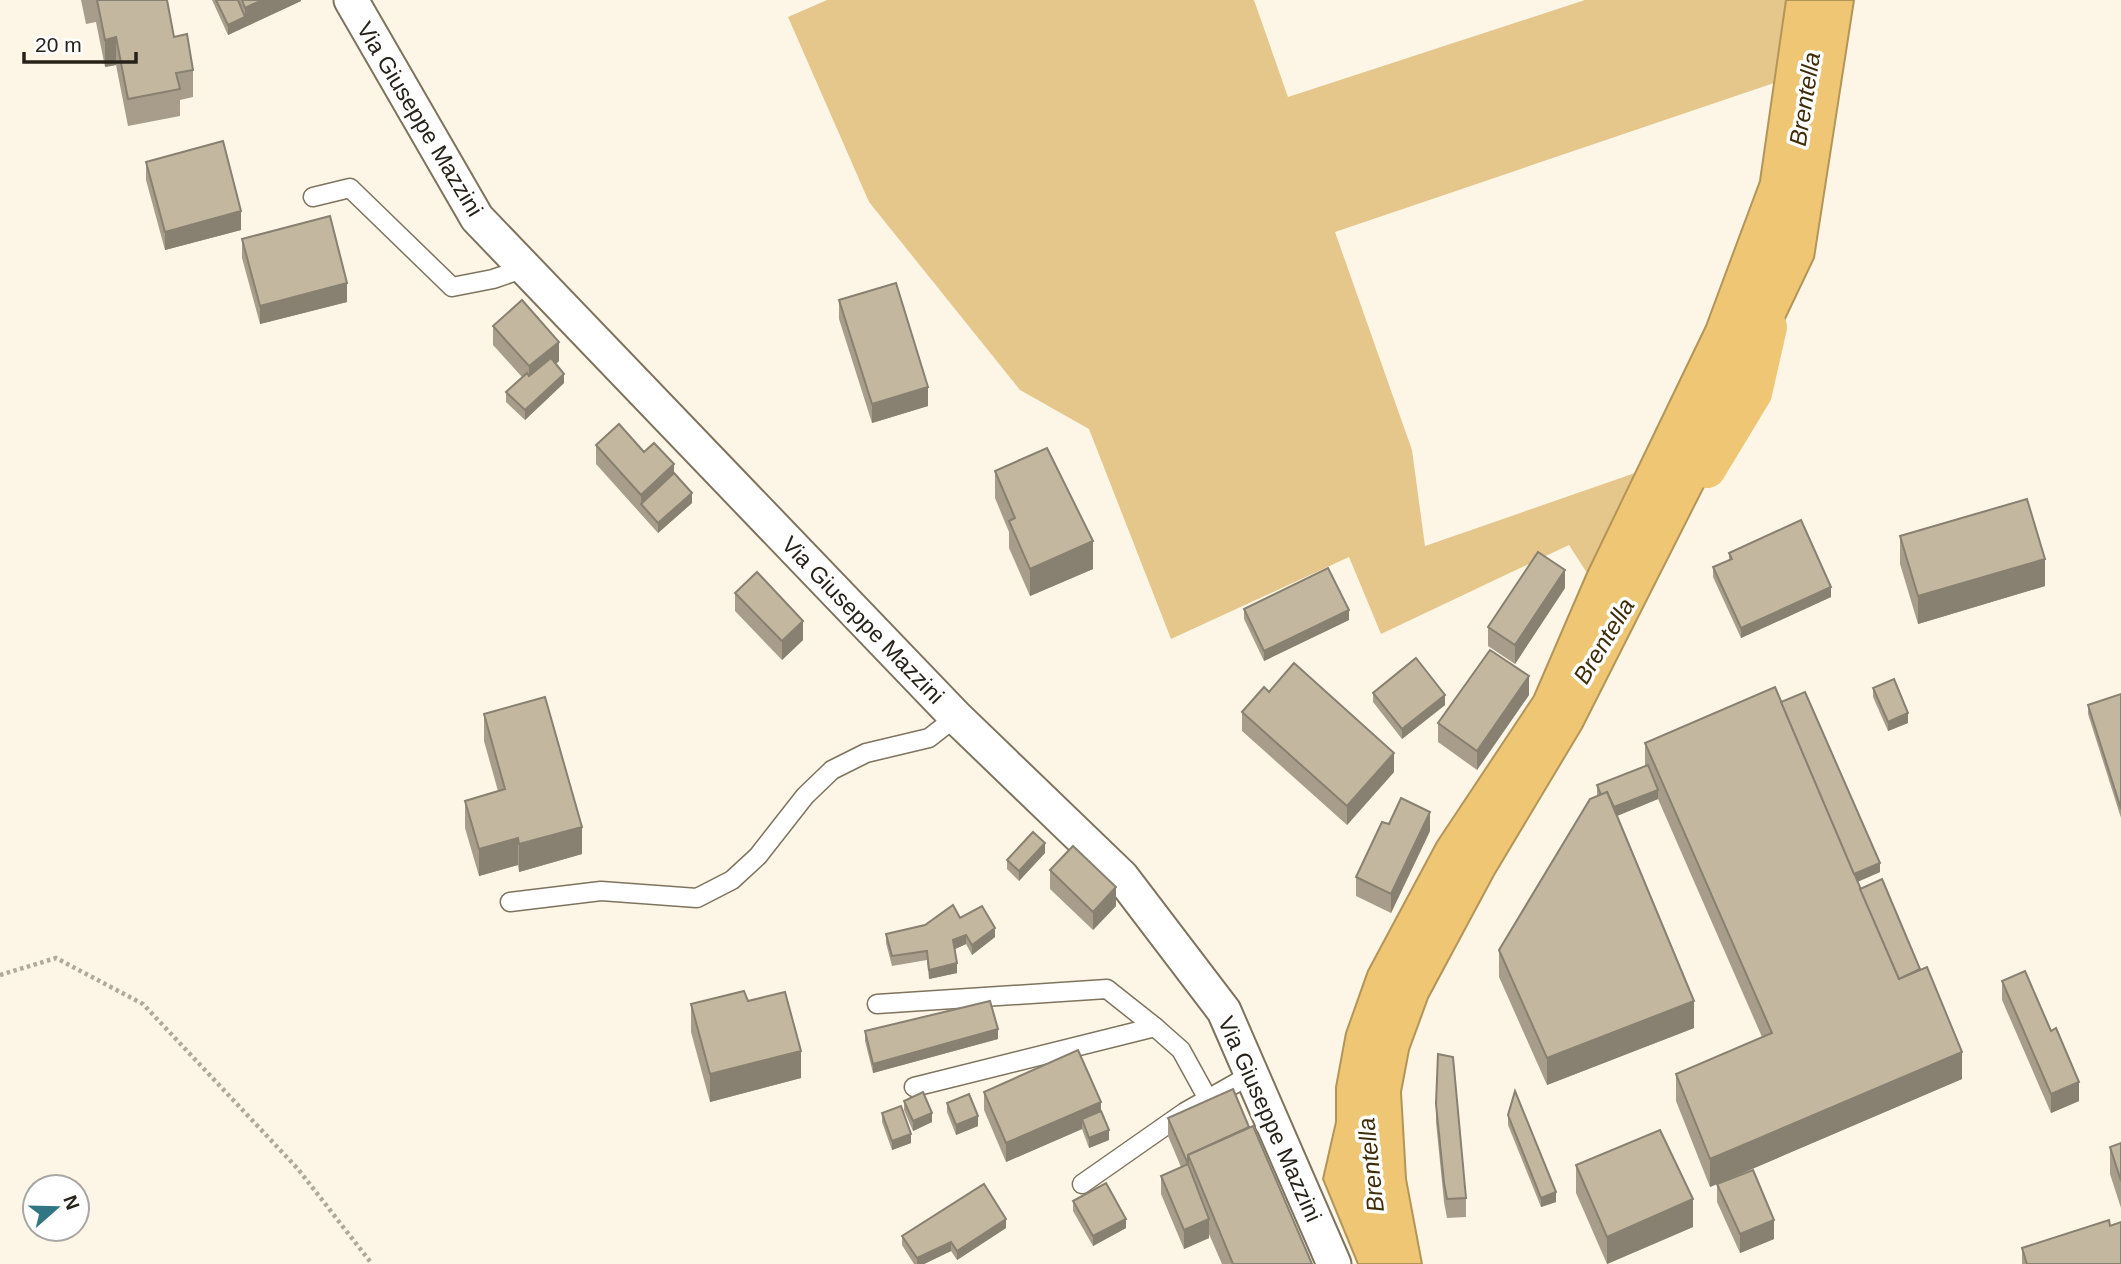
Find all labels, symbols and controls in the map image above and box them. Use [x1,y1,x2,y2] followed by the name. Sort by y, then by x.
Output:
[352,17,488,221] street label: Via Giuseppe Mazzini
[24,21,136,65] scale bar
[35,33,82,56] text: 20 m
[1784,50,1825,148] water label: Brentella
[777,531,949,709] street label: Via Giuseppe Mazzini
[1568,593,1640,688] water label: Brentella
[1213,1012,1327,1226] street label: Via Giuseppe Mazzini
[1352,1117,1389,1214] water label: Brentella
[21,1173,91,1243] north arrow
[59,1192,84,1212] text: N

